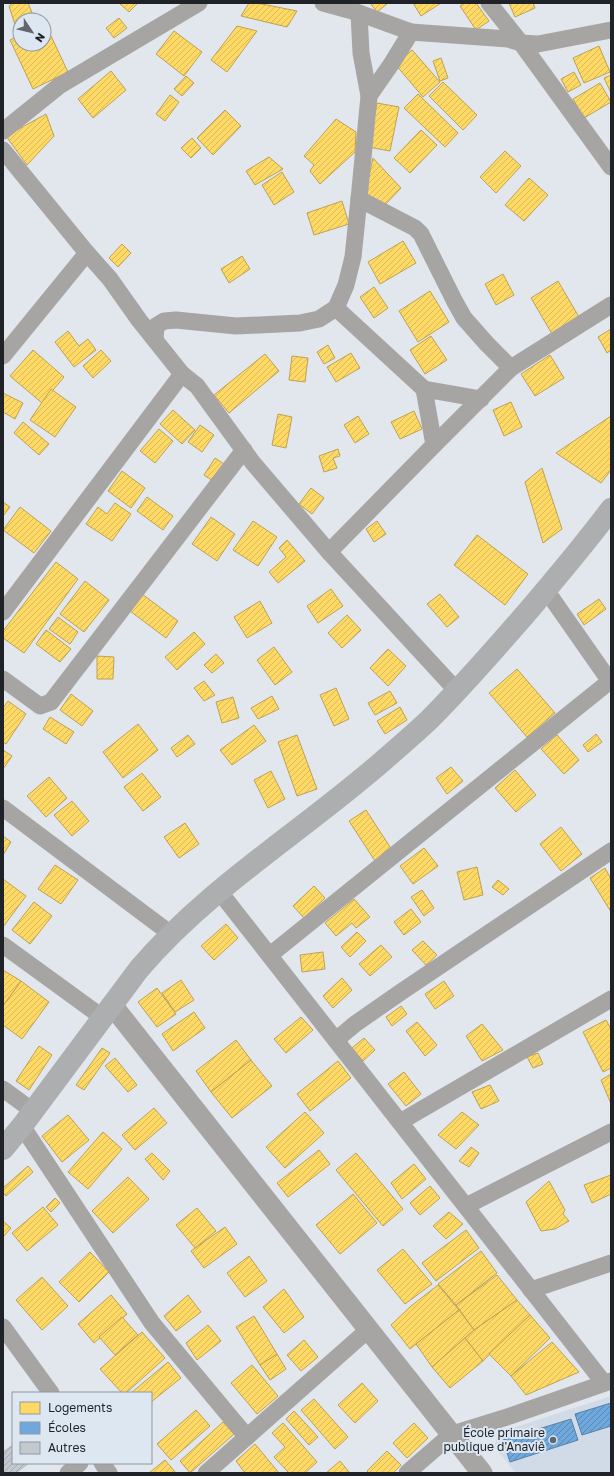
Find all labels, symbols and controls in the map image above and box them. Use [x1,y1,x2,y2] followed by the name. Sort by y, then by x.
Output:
[12,12,52,52] north arrow
[33,31,48,45] text: N
[12,1392,152,1464] legend
[48,1400,112,1415] text: Logements
[48,1420,86,1435] text: Écoles
[443,1425,545,1454] place label: École primaire publique d'Anaviê
[548,1435,558,1445] marker: École primaire publique d'Anaviê
[48,1440,86,1455] text: Autres

